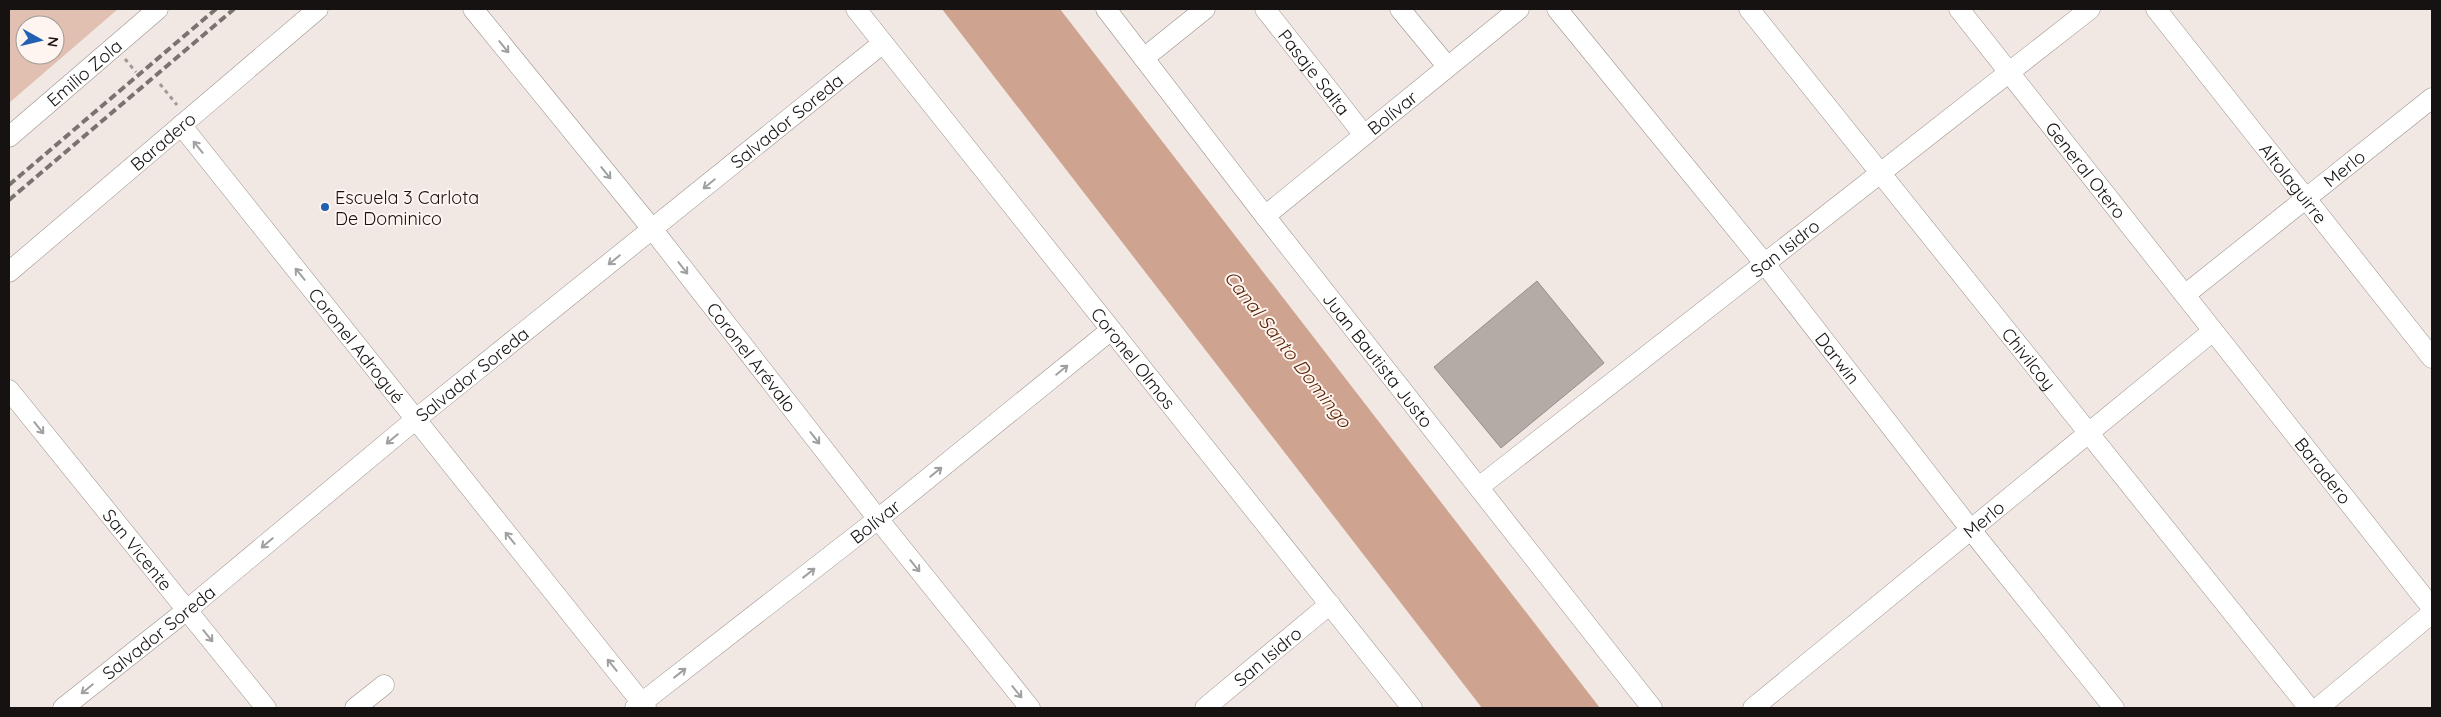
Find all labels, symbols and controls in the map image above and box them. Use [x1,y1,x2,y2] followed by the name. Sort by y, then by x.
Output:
[15,15,65,65] north arrow
[1273,24,1355,120] street label: Pasaje Salta
[42,34,126,111] street label: Emilio Zola
[43,35,63,48] text: N
[498,40,509,53] one-way arrow
[725,68,848,173] street label: Salvador Soreda
[1362,85,1422,140] street label: Bolívar
[125,107,200,175] street label: Baradero
[2041,117,2131,223] street label: General Otero
[2255,138,2333,228] street label: Altolaguirre
[193,141,204,154] one-way arrow
[2319,145,2369,192] street label: Merlo
[601,166,612,179] one-way arrow
[703,179,716,190] one-way arrow
[335,186,479,230] place label: Escuela 3 Carlota De Dominico
[319,201,331,213] marker: Escuela 3 Carlota De Dominico
[1745,214,1824,282] street label: San Isidro
[608,255,621,266] one-way arrow
[677,261,688,274] one-way arrow
[1219,266,1358,434] water label: Canal Santo Domingo
[294,268,305,281] one-way arrow
[304,283,410,408] street label: Coronel Adrogué
[1318,288,1438,432] street label: Juan Bautista Justo
[702,297,802,417] street label: Coronel Arévalo
[1086,303,1181,413] street label: Coronel Olmos
[411,322,533,426] street label: Salvador Soreda
[1997,323,2061,395] street label: Chivilcoy
[1811,327,1865,389] street label: Darwin
[1055,364,1068,375] one-way arrow
[34,421,45,434] one-way arrow
[809,431,820,444] one-way arrow
[2290,432,2357,509] street label: Baradero
[386,433,399,444] one-way arrow
[929,466,942,477] one-way arrow
[845,494,905,548] street label: Bolívar
[1958,495,2009,543] street label: Merlo
[98,504,178,595] street label: San Vicente
[505,532,516,545] one-way arrow
[261,537,274,548] one-way arrow
[910,559,921,572] one-way arrow
[802,568,815,579] one-way arrow
[97,580,220,684] street label: Salvador Soreda
[1229,621,1306,691] street label: San Isidro
[202,629,213,642] one-way arrow
[606,659,617,672] one-way arrow
[673,667,686,678] one-way arrow
[81,684,94,695] one-way arrow
[1011,686,1022,699] one-way arrow

